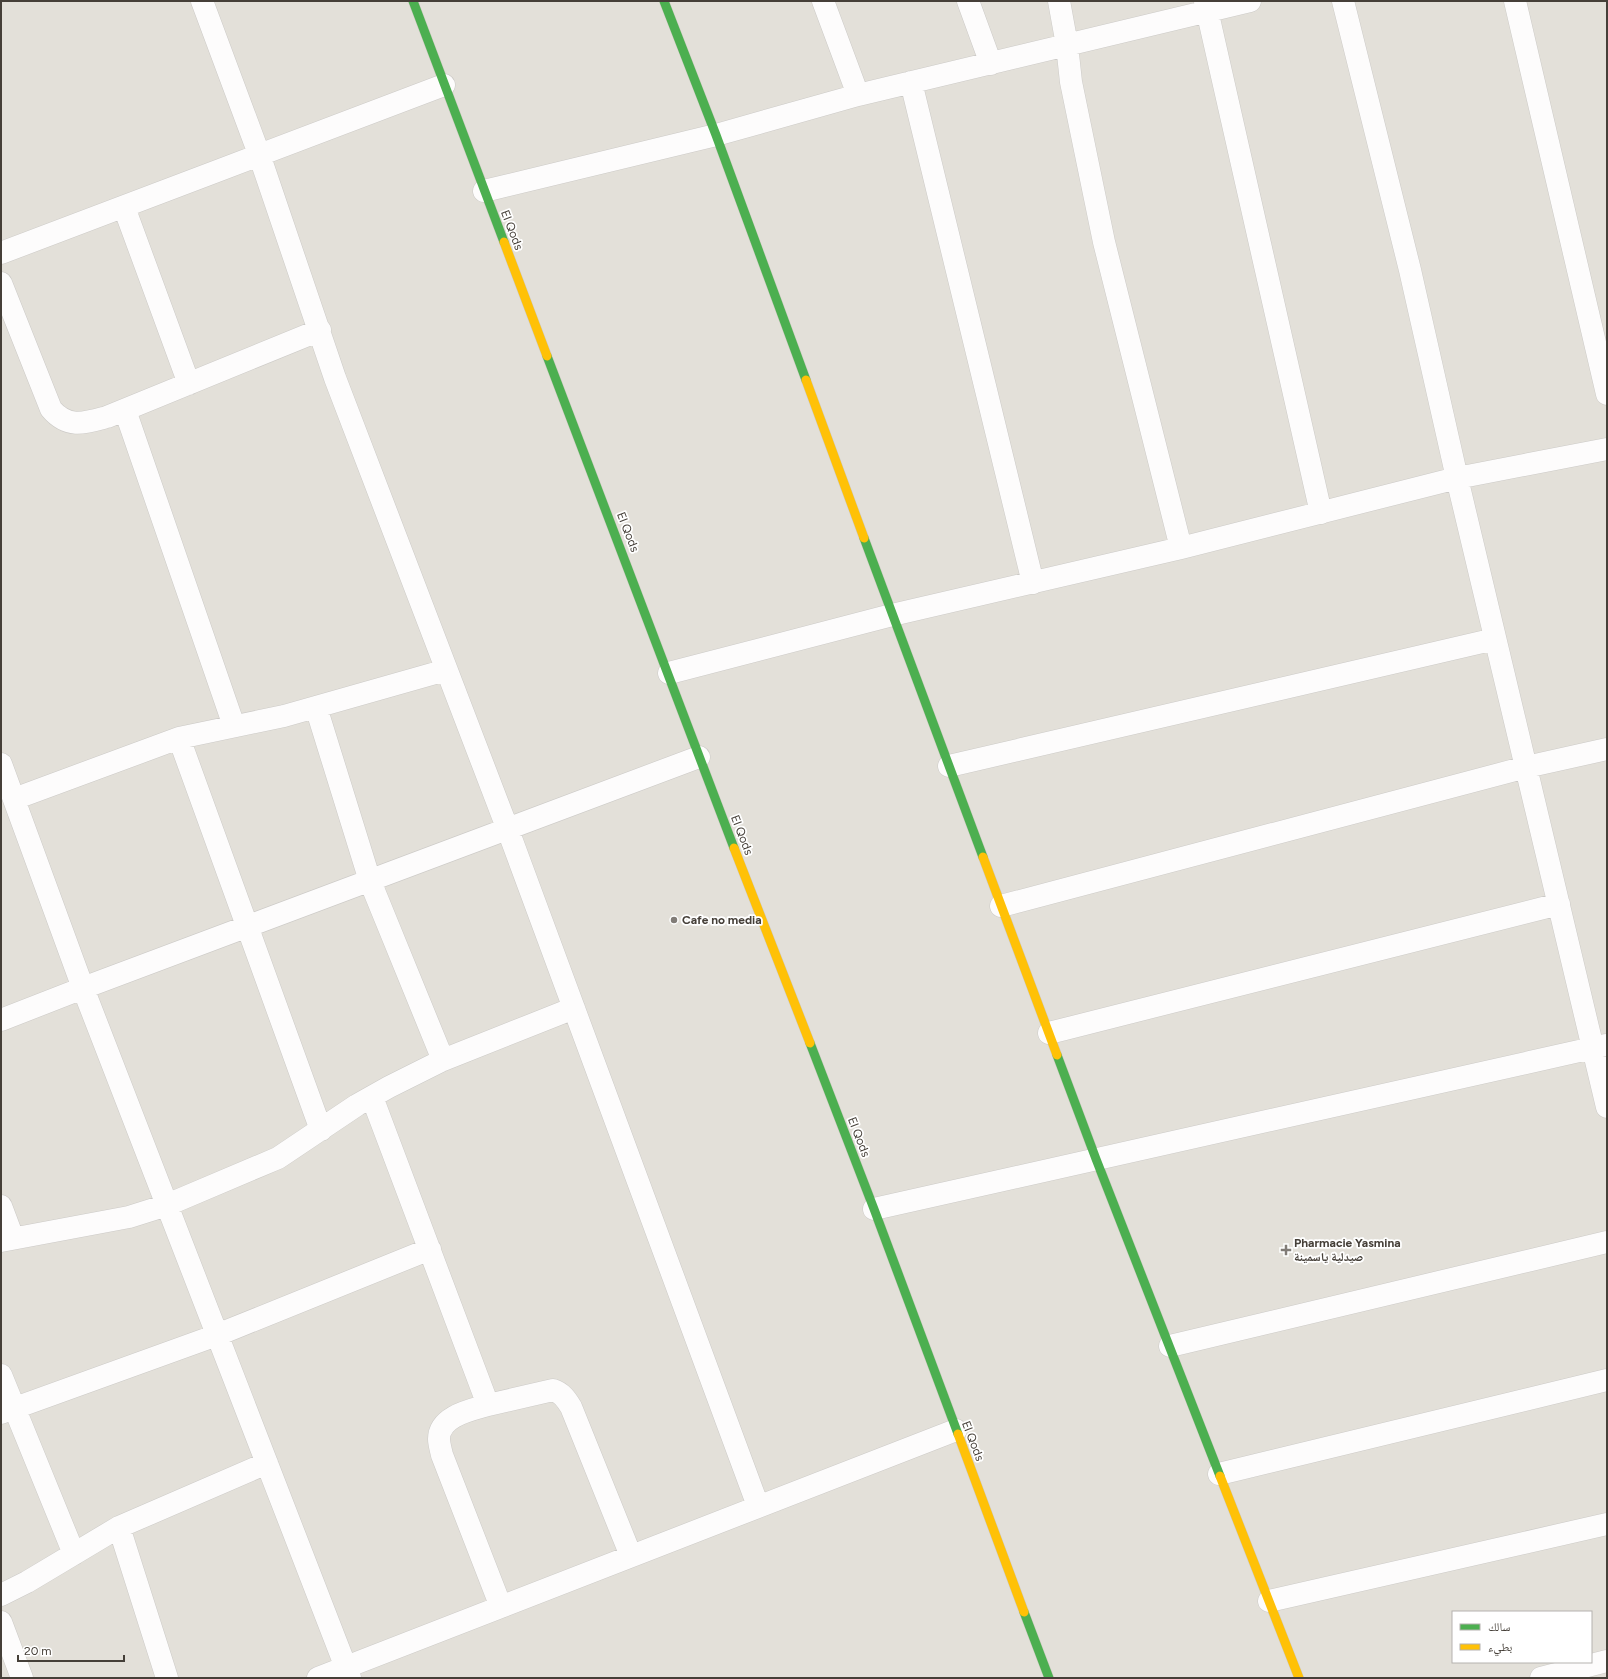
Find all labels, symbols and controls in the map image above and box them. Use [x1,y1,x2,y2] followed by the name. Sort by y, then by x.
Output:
[498,208,526,252] street label: El Qods
[614,510,642,554] street label: El Qods
[728,813,756,857] street label: El Qods
[682,913,762,927] place label: Cafe no media
[669,915,679,925] marker: Cafe no media
[845,1115,873,1159] street label: El Qods
[1294,1236,1401,1264] place label: Pharmacie Yasmina صيدلية ياسمينة
[1281,1245,1291,1255] marker: Pharmacie Yasmina صيدلية ياسمينة
[959,1419,987,1463] street label: El Qods
[1452,1611,1592,1663] legend
[1488,1620,1510,1634] text: سالك
[18,1637,124,1663] scale bar
[1488,1640,1512,1657] text: بطيء
[24,1644,52,1658] text: 20 m

